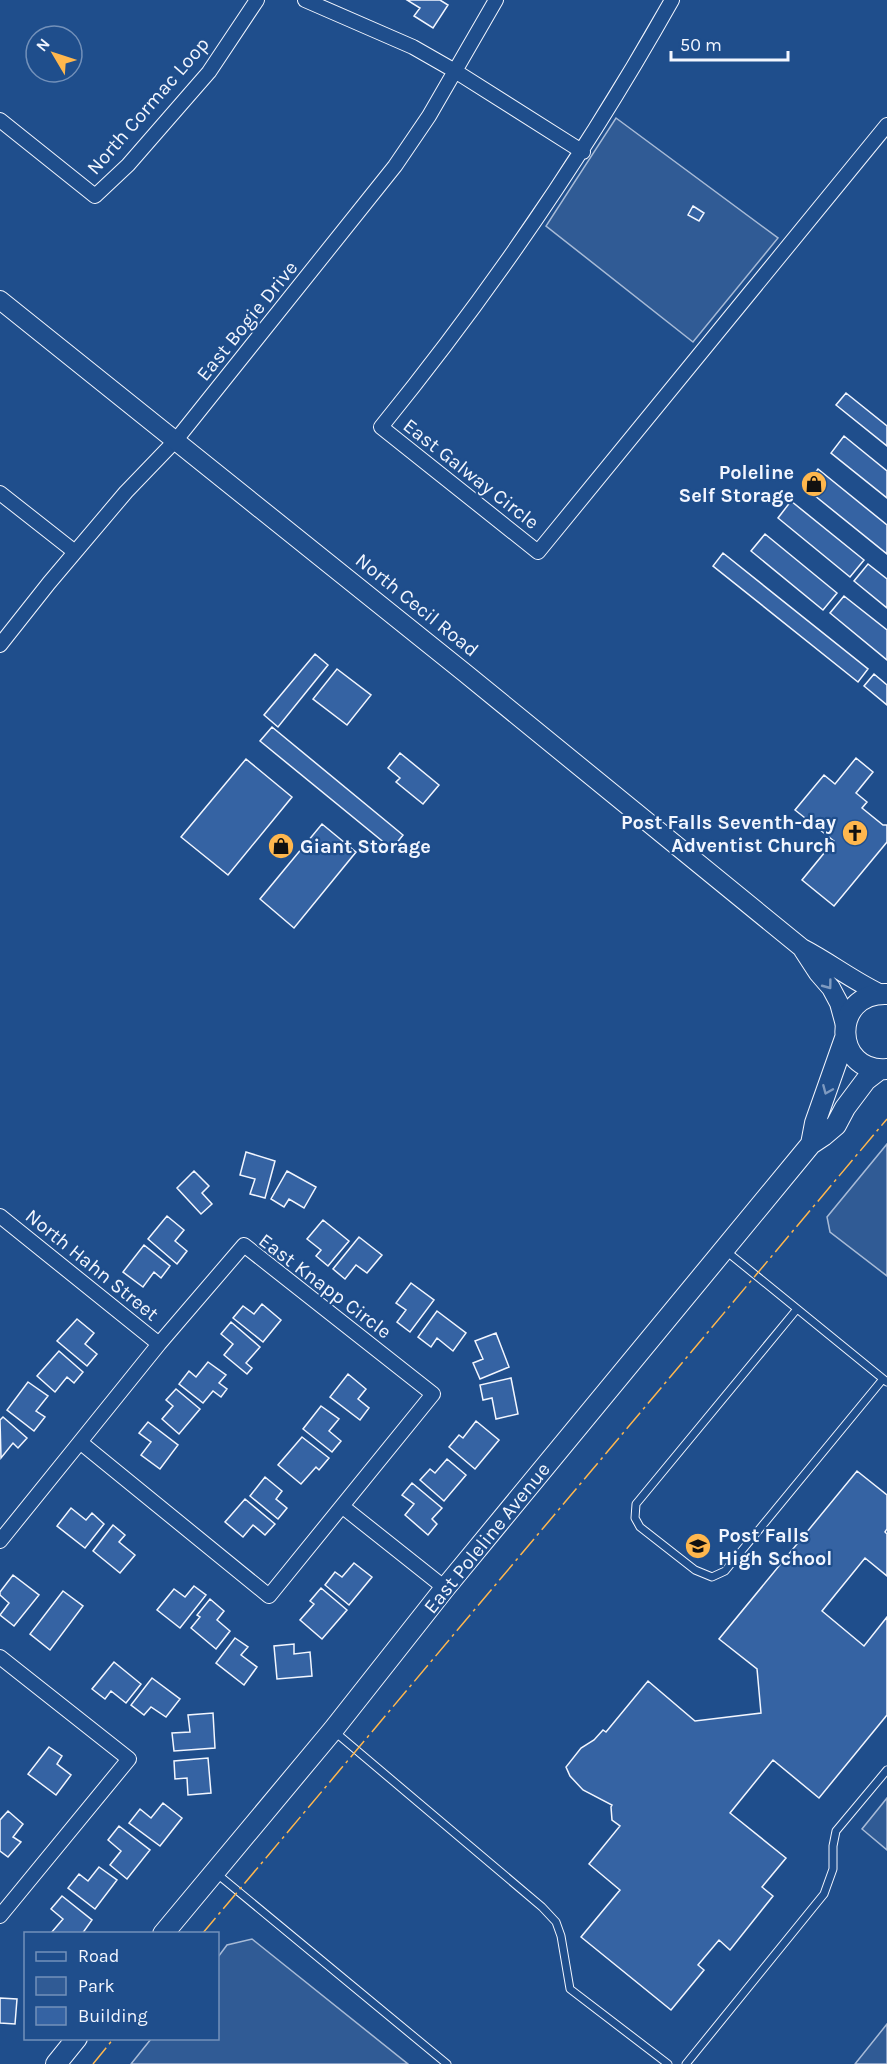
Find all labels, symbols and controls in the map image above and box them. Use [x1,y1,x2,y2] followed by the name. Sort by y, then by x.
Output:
[24,24,84,84] north arrow
[671,24,788,62] scale bar
[82,33,214,179] street label: North Cormac Loop
[32,34,54,55] text: N
[680,34,722,56] text: 50 m
[192,256,302,386] street label: East Bogie Drive
[399,414,543,534] street label: East Galway Circle
[678,461,794,507] place label: Poleline Self Storage
[799,469,829,499] shop icon: Poleline Self Storage
[351,548,483,662] street label: North Cecil Road
[621,811,836,857] place label: Post Falls Seventh-day Adventist Church
[840,818,870,848] church icon: Post Falls Seventh-day Adventist Church
[266,831,296,861] shop icon: Giant Storage
[300,835,431,858] place label: Giant Storage
[820,978,831,989] one-way arrow
[822,1084,834,1095] one-way arrow
[21,1204,163,1326] street label: North Hahn Street
[254,1229,396,1343] street label: East Knapp Circle
[419,1458,555,1618] street label: East Poleline Avenue
[718,1524,832,1570] place label: Post Falls High School
[683,1531,713,1561] school or university icon: Post Falls High School
[24,1932,219,2040] legend
[78,1945,119,1967] text: Road
[78,1975,115,1997] text: Park
[78,2005,148,2027] text: Building

